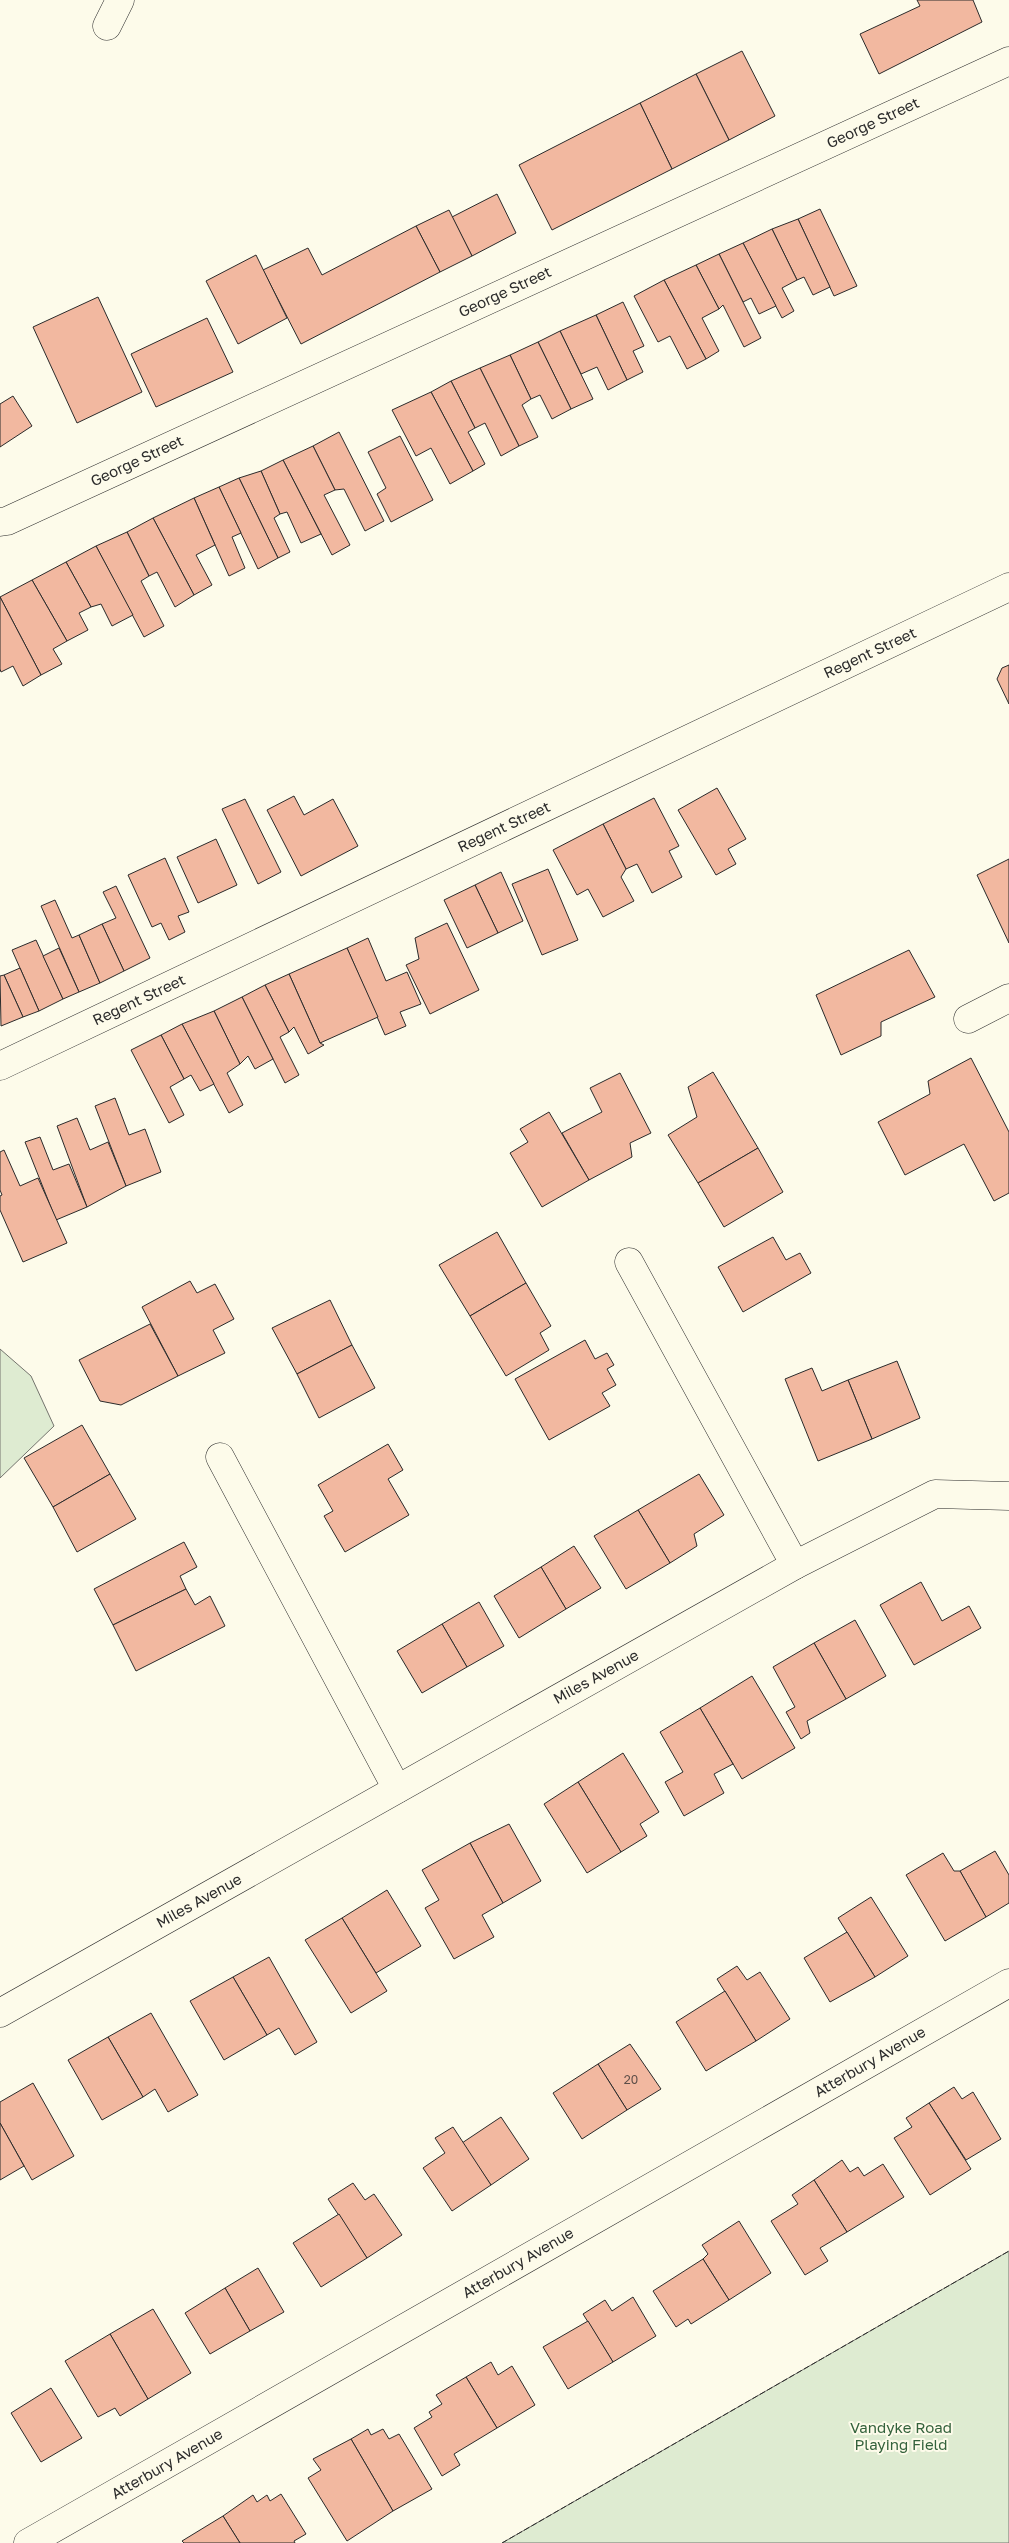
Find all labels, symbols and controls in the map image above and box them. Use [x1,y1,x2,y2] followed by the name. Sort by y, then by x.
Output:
[823,93,922,151] street label: George Street
[455,262,554,320] street label: George Street
[87,431,186,489] street label: George Street
[821,623,919,681] street label: Regent Street
[455,797,553,855] street label: Regent Street
[90,970,188,1028] street label: Regent Street
[550,1645,642,1707] street label: Miles Avenue
[153,1869,245,1931] street label: Miles Avenue
[811,2022,929,2100] street label: Atterbury Avenue
[624,2072,638,2087] house number: 20
[459,2223,577,2301] street label: Atterbury Avenue
[850,2418,952,2453] park label: Vandyke Road Playing Field
[108,2424,226,2502] street label: Atterbury Avenue

